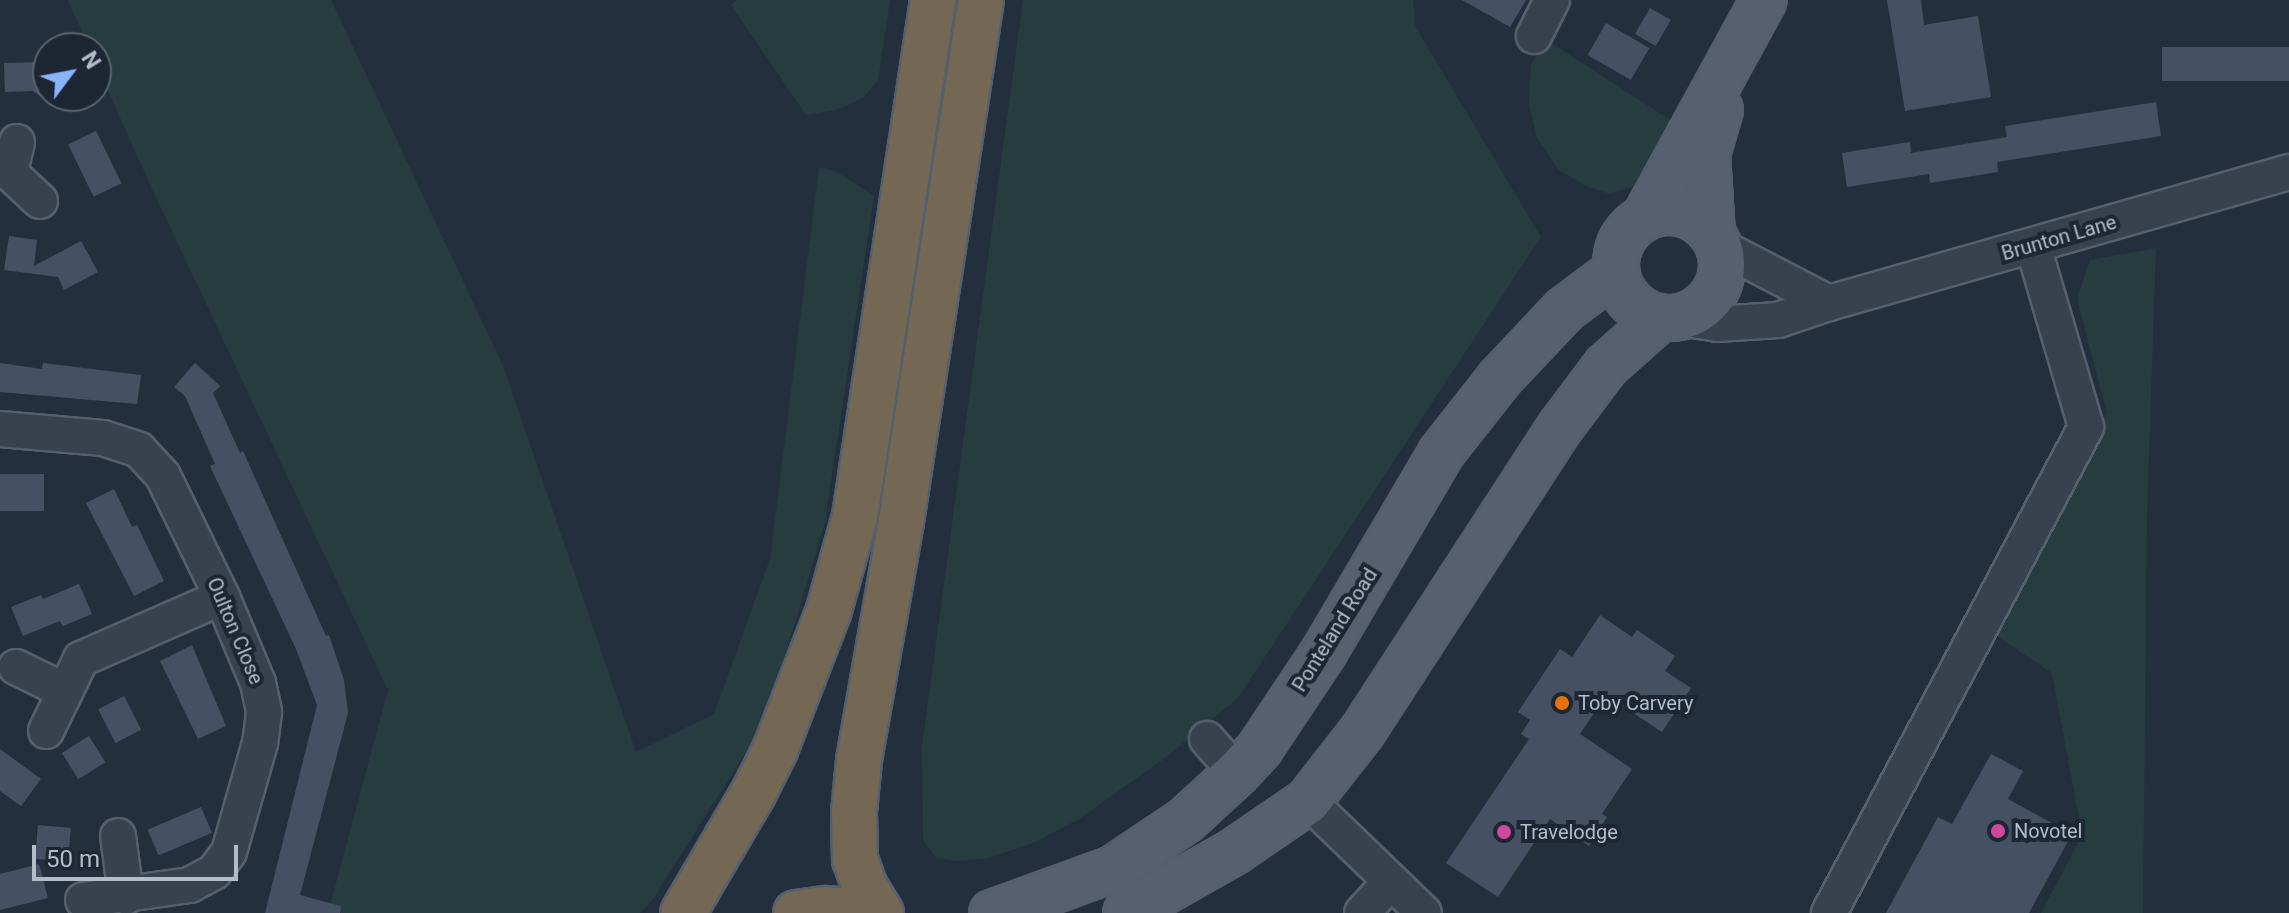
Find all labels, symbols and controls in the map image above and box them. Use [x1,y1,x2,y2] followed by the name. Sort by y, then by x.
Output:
[32,32,112,112] north arrow
[76,47,106,73] text: N
[1999,210,2119,266] street label: Brunton Lane
[1287,564,1383,696] street label: Ponteland Road
[202,574,268,688] street label: Oulton Close
[1578,691,1693,715] place label: Toby Carvery
[1553,694,1571,712] marker: Toby Carvery
[2014,819,2082,843] place label: Novotel
[1520,820,1618,844] place label: Travelodge
[1989,822,2007,840] marker: Novotel
[1495,823,1513,841] marker: Travelodge
[36,829,242,879] scale bar
[46,845,100,873] text: 50 m

